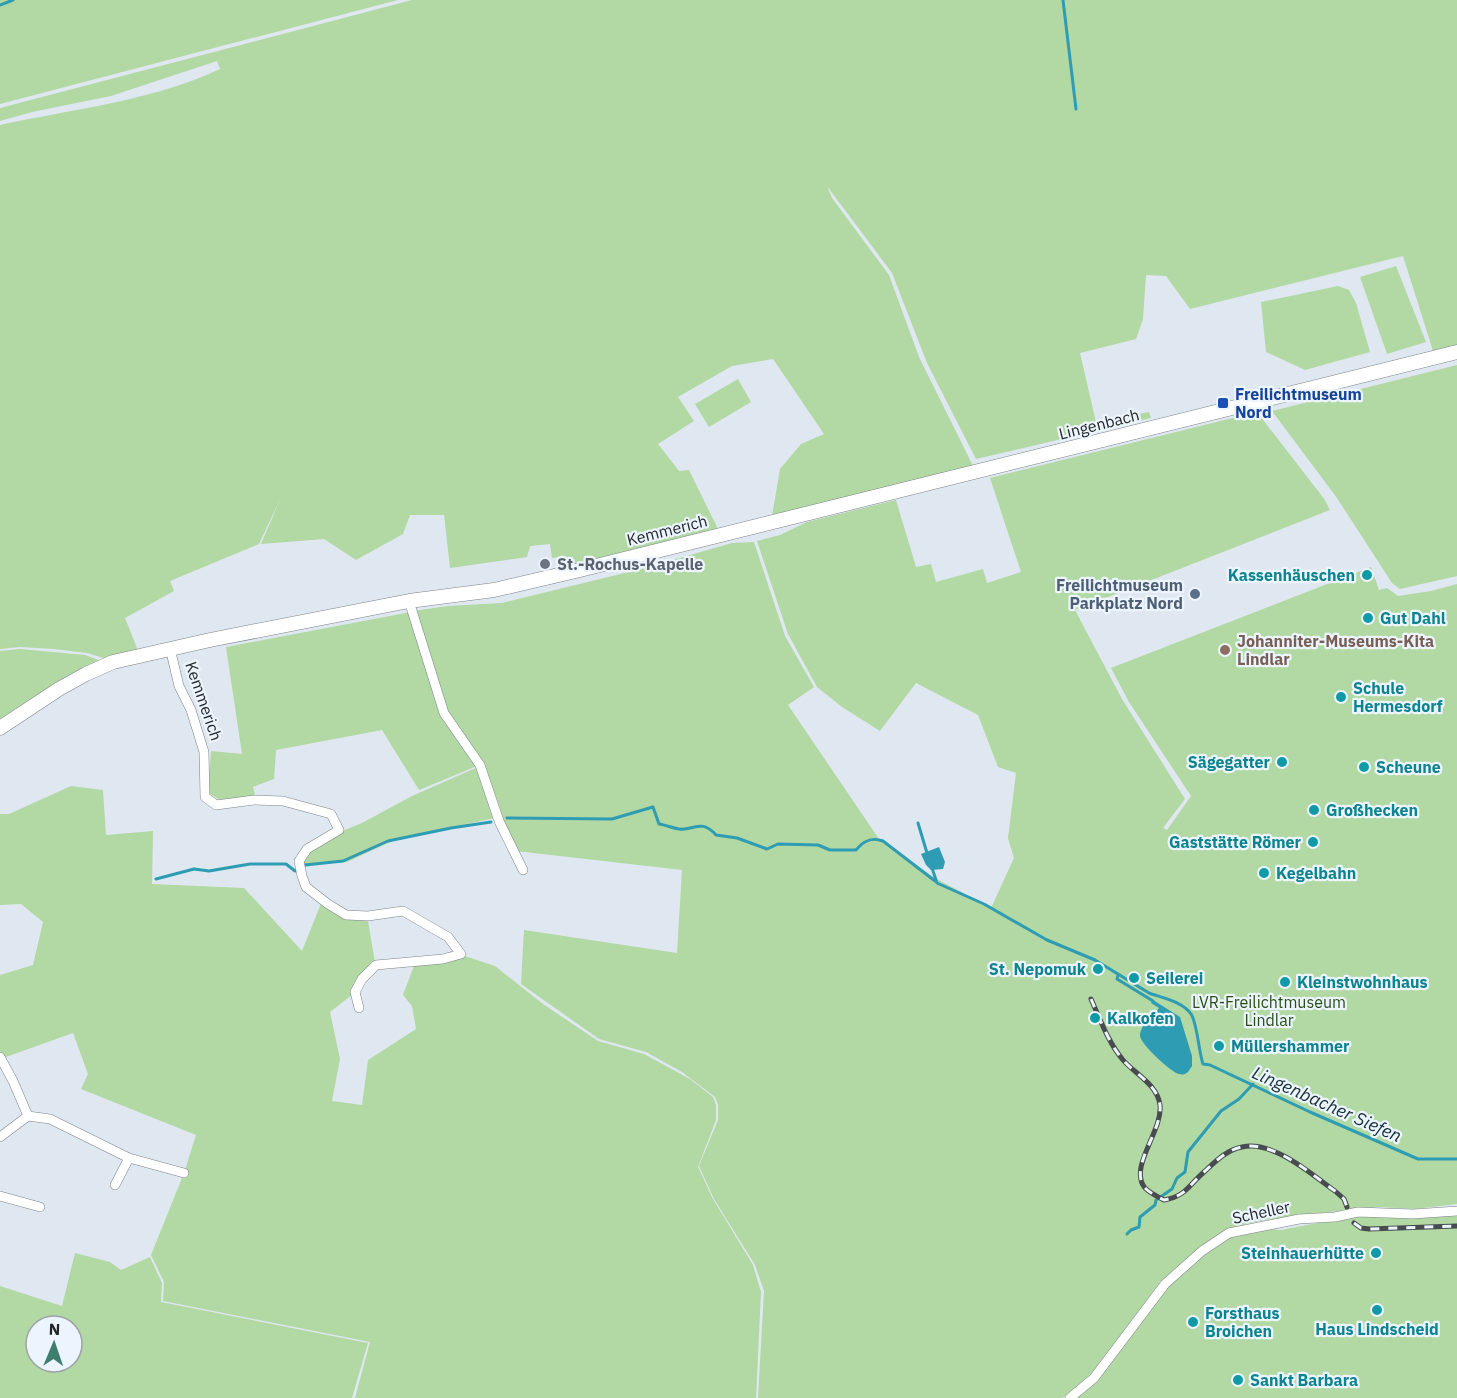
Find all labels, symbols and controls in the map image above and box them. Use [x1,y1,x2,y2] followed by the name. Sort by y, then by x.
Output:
[1235,384,1362,422] place label: Freilichtmuseum Nord
[1216,396,1230,410] marker: Freilichtmuseum Nord
[1057,404,1141,444] street label: Lingenbach
[625,510,709,550] street label: Kemmerich
[557,554,703,574] place label: St.-Rochus-Kapelle
[538,557,552,571] marker: St.-Rochus-Kapelle
[1228,565,1355,585] place label: Kassenhäuschen
[1360,568,1374,582] marker: Kassenhäuschen
[1056,575,1183,613] place label: Freilichtmuseum Parkplatz Nord
[1188,587,1202,601] marker: Freilichtmuseum Parkplatz Nord
[1380,608,1446,628] place label: Gut Dahl
[1361,611,1375,625] marker: Gut Dahl
[1237,631,1434,669] place label: Johanniter-Museums-Kita Lindlar
[1218,643,1232,657] marker: Johanniter-Museums-Kita Lindlar
[181,659,227,743] street label: Kemmerich
[1353,678,1443,716] place label: Schule Hermesdorf
[1334,690,1348,704] marker: Schule Hermesdorf
[1188,752,1271,772] place label: Sägegatter
[1275,755,1289,769] marker: Sägegatter
[1376,757,1441,777] place label: Scheune
[1357,760,1371,774] marker: Scheune
[1326,800,1418,820] place label: Großhecken
[1307,803,1321,817] marker: Großhecken
[1169,832,1302,852] place label: Gaststätte Römer
[1306,835,1320,849] marker: Gaststätte Römer
[1276,863,1356,883] place label: Kegelbahn
[1257,866,1271,880] marker: Kegelbahn
[989,959,1087,979] place label: St. Nepomuk
[1091,962,1105,976] marker: St. Nepomuk
[1146,968,1203,988] place label: Seilerei
[1127,971,1141,985] marker: Seilerei
[1297,972,1428,992] place label: Kleinstwohnhaus
[1278,975,1292,989] marker: Kleinstwohnhaus
[1192,992,1346,1030] park label: LVR-Freilichtmuseum Lindlar
[1107,1008,1174,1028] place label: Kalkofen
[1088,1011,1102,1025] marker: Kalkofen
[1231,1036,1350,1056] place label: Müllershammer
[1212,1039,1226,1053] marker: Müllershammer
[1249,1061,1405,1147] water label: Lingenbacher Siefen
[1230,1196,1292,1228] street label: Scheller
[1241,1243,1364,1263] place label: Steinhauerhütte
[1369,1246,1383,1260] marker: Steinhauerhütte
[1205,1303,1280,1341] place label: Forsthaus Broichen
[1370,1303,1384,1317] marker: Haus Lindscheid
[24,1314,84,1374] north arrow
[1186,1315,1200,1329] marker: Forsthaus Broichen
[48,1319,61,1339] text: N
[1315,1319,1439,1339] place label: Haus Lindscheid
[1250,1370,1358,1390] place label: Sankt Barbara
[1231,1373,1245,1387] marker: Sankt Barbara

